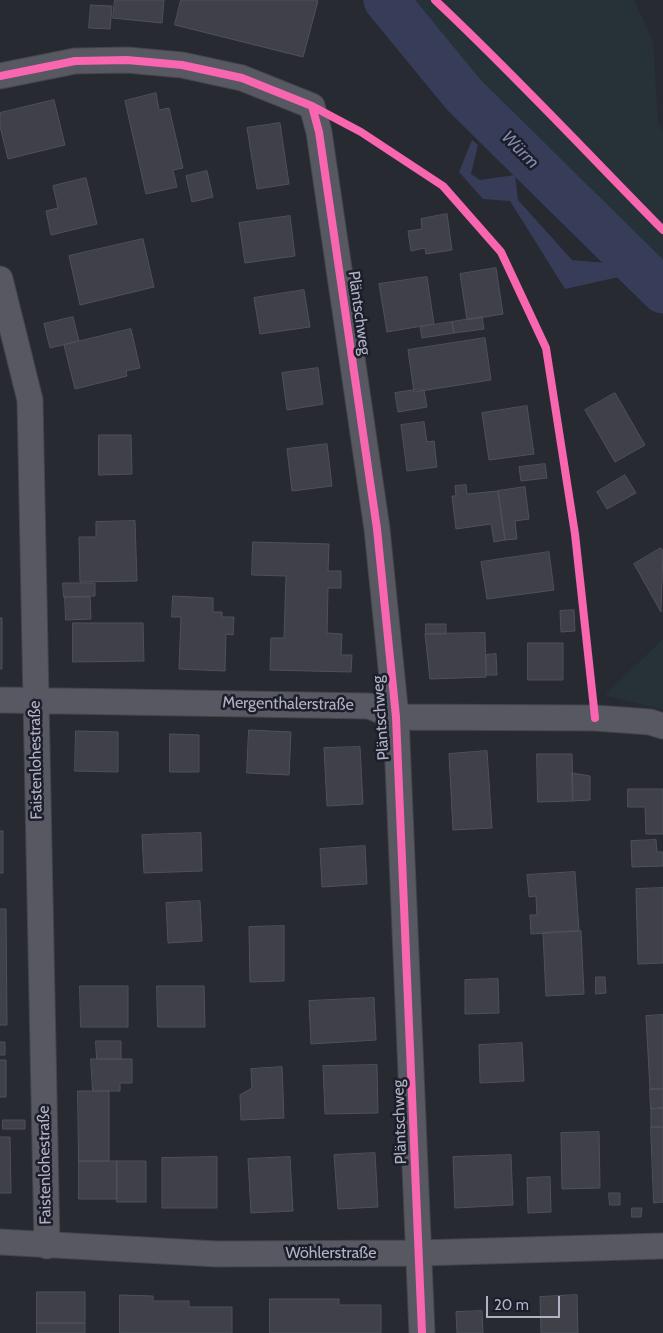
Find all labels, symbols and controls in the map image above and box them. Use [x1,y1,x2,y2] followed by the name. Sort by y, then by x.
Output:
[497,127,543,173] water label: Würm
[344,270,374,356] street label: Pläntschweg
[368,675,394,761] street label: Pläntschweg
[222,693,354,715] street label: Mergenthalerstraße
[25,700,47,820] street label: Faistenlohestraße
[389,1079,411,1165] street label: Pläntschweg
[34,1105,56,1225] street label: Faistenlohestraße
[286,1243,376,1263] street label: Wöhlerstraße
[488,1286,562,1318] scale bar
[494,1296,529,1314] text: 20 m

